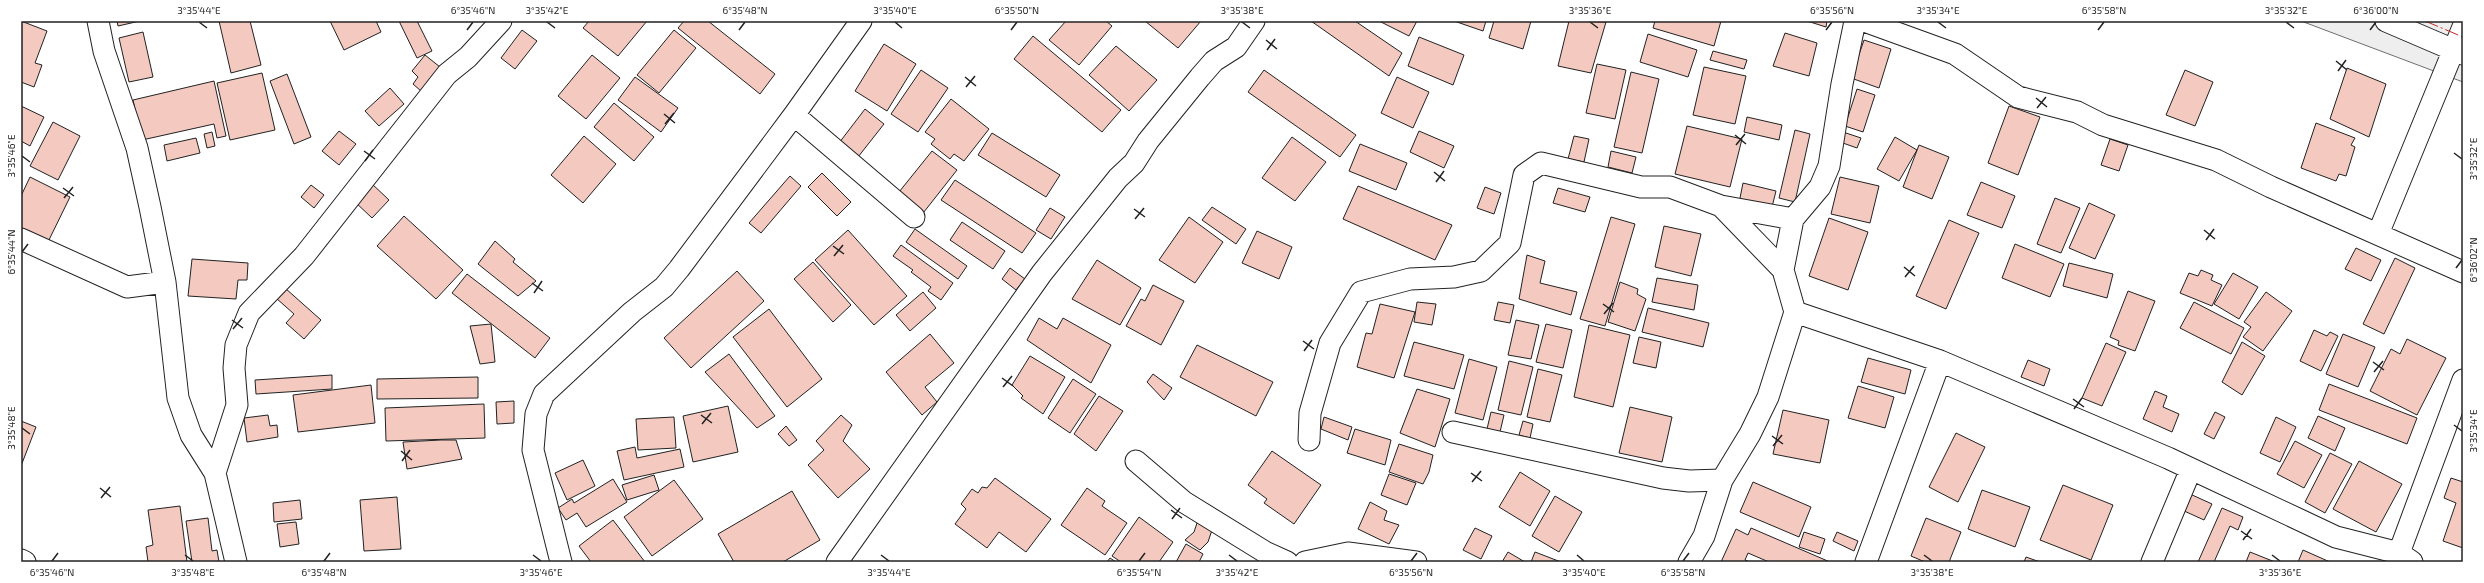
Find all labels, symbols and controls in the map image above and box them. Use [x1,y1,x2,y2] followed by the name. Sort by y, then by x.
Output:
[177,4,221,16] text: 3°35'44"E
[451,4,495,16] text: 6°35'46"N
[526,4,569,16] text: 3°35'42"E
[723,4,767,16] text: 6°35'48"N
[873,4,917,16] text: 3°35'40"E
[995,4,1039,16] text: 6°35'50"N
[1221,4,1264,16] text: 3°35'38"E
[1569,4,1612,16] text: 3°35'36"E
[1810,4,1854,16] text: 6°35'56"N
[1917,4,1960,16] text: 3°35'34"E
[2082,4,2126,16] text: 6°35'58"N
[2265,4,2308,16] text: 3°35'32"E
[2353,4,2399,16] text: 6°36'00"N
[5,134,17,178] text: 3°35'46"E
[2467,137,2479,180] text: 3°35'32"E
[5,230,17,275] text: 6°35'44"N
[2467,238,2479,282] text: 6°36'02"N
[5,406,17,450] text: 3°35'48"E
[2467,409,2479,453] text: 3°35'34"E
[30,566,74,578] text: 6°35'46"N
[171,566,215,578] text: 3°35'48"E
[302,566,346,578] text: 6°35'48"N
[520,566,563,578] text: 3°35'46"E
[867,566,911,578] text: 3°35'44"E
[1117,566,1161,578] text: 6°35'54"N
[1216,566,1259,578] text: 3°35'42"E
[1389,566,1433,578] text: 6°35'56"N
[1562,566,1606,578] text: 3°35'40"E
[1661,566,1705,578] text: 6°35'58"N
[1911,566,1954,578] text: 3°35'38"E
[2259,566,2302,578] text: 3°35'36"E

